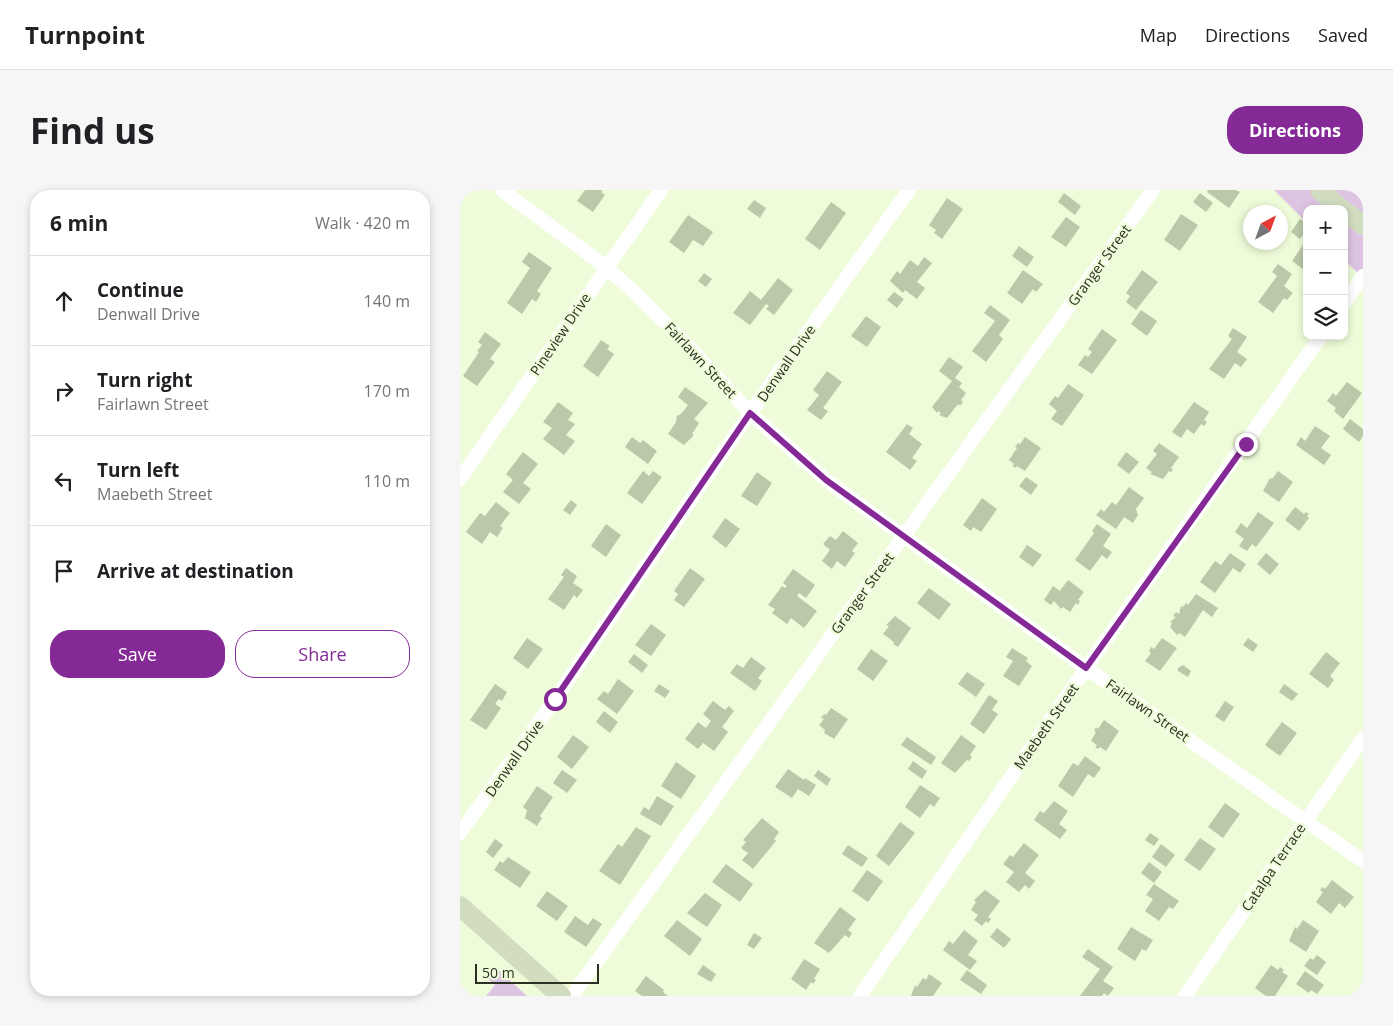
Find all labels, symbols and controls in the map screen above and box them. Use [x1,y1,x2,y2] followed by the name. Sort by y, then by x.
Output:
[25,18,145,51] text: Turnpoint
[1140,23,1177,47] text: Map
[1205,23,1290,47] text: Directions
[1318,23,1368,47] text: Saved
[1227,106,1363,154] button: Directions
[30,107,155,154] text: Find us
[1243,205,1288,250] north arrow
[1303,205,1348,340] map controls
[1303,205,1348,250] button: +
[50,209,108,237] text: 6 min
[315,212,410,234] text: Walk · 420 m
[1063,221,1135,309] street label: Granger Street
[1303,250,1348,295] button: −
[97,277,184,303] text: Continue
[50,287,78,315] icon: ahead
[525,289,595,379] street label: Pineview Drive
[364,290,410,312] text: 140 m
[1303,295,1348,340] button: layers
[97,303,200,325] text: Denwall Drive
[661,318,741,402] street label: Fairlawn Street
[752,320,820,405] street label: Denwall Drive
[97,367,192,393] text: Turn right
[50,377,78,405] icon: right
[364,380,410,402] text: 170 m
[97,393,209,415] text: Fairlawn Street
[1235,433,1258,456] route end
[97,457,179,483] text: Turn left
[50,467,78,495] icon: left
[364,470,410,492] text: 110 m
[97,483,212,505] text: Maebeth Street
[826,549,898,637] street label: Granger Street
[50,557,78,585] icon: arrive
[97,558,294,584] text: Arrive at destination
[50,630,225,678] button: Save
[235,630,410,678] button: Share
[1103,674,1193,746] street label: Fairlawn Street
[1009,679,1083,773] street label: Maebeth Street
[544,688,567,711] route start
[480,715,548,800] street label: Denwall Drive
[1237,819,1310,915] street label: Catalpa Terrace
[475,961,599,984] scale bar
[482,963,515,982] text: 50 m

